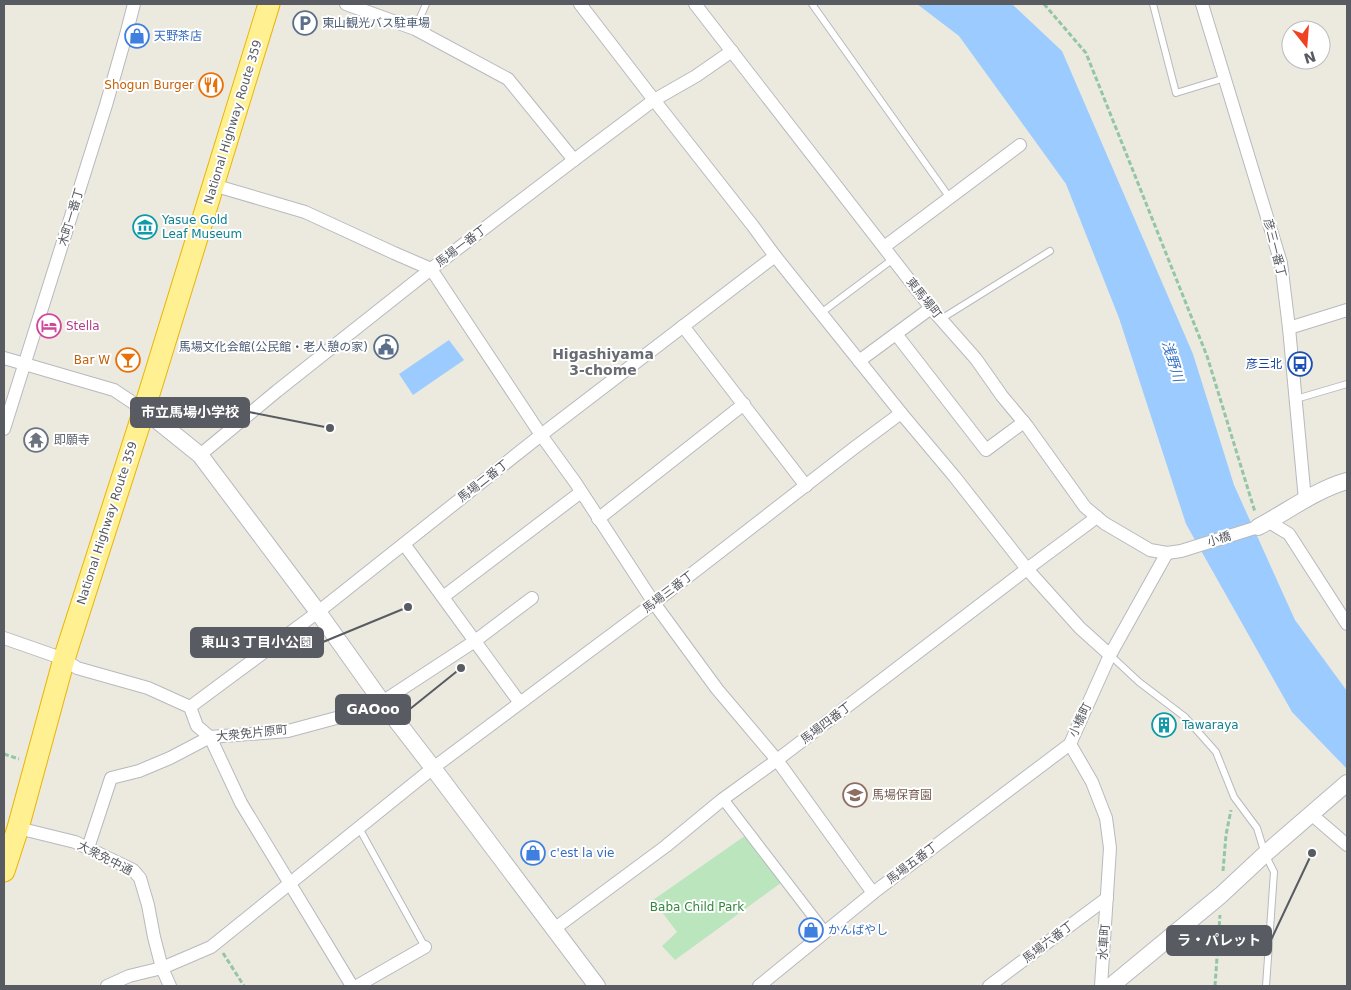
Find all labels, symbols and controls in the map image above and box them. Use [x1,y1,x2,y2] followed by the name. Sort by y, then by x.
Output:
[292,10,318,36] parking icon: 東山観光バス駐車場
[322,16,430,30] place label: 東山観光バス駐車場
[1281,20,1331,70] north arrow
[124,23,150,49] shop icon: 天野茶店
[154,29,202,43] place label: 天野茶店
[201,38,265,206] street label: National Highway Route 359
[1302,48,1318,67] text: N
[198,72,224,98] restaurant icon: Shogun Burger
[104,78,194,92] place label: Shogun Burger
[56,186,86,248] street label: 木町一番丁
[161,213,242,241] place label: Yasue Gold Leaf Museum
[132,214,158,240] museum icon: Yasue Gold Leaf Museum
[1261,217,1289,279] street label: 彦三一番丁
[433,222,489,270] street label: 馬場一番丁
[903,275,945,321] street label: 東馬場町
[36,313,62,339] hotel icon: Stella
[66,319,100,333] place label: Stella
[373,334,399,360] public building icon: 馬場文化会館(公民館・老人憩の家)
[1159,339,1187,385] water label: 浅野川
[179,340,368,354] place label: 馬場文化会館(公民館・老人憩の家)
[552,346,654,378] district label: Higashiyama 3-chome
[115,347,141,373] bar icon: Bar W
[1287,351,1313,377] bus stop icon: 彦三北
[74,353,110,367] place label: Bar W
[1246,357,1282,371] place label: 彦三北
[131,398,249,427] callout: 市立馬場小学校
[141,404,239,420] text: 市立馬場小学校
[23,427,49,453] temple icon: 即願寺
[54,433,90,447] place label: 即願寺
[74,439,140,607] street label: National Highway Route 359
[455,457,511,505] street label: 馬場二番丁
[1205,529,1233,549] street label: 小橋
[640,568,696,616] street label: 馬場三番丁
[191,628,323,657] callout: 東山３丁目小公園
[201,634,313,650] text: 東山３丁目小公園
[336,695,410,724] callout: GAOoo
[798,699,854,747] street label: 馬場四番丁
[346,701,400,717] text: GAOoo
[1066,701,1094,739] street label: 小橋町
[1151,712,1177,738] building icon: Tawaraya
[1181,718,1239,732] place label: Tawaraya
[215,722,289,744] street label: 大衆免片原町
[842,782,868,808] school or university icon: 馬場保育園
[872,788,932,802] place label: 馬場保育園
[75,838,135,878] street label: 大衆免中通
[884,839,940,887] street label: 馬場五番丁
[520,840,546,866] shop icon: c'est la vie
[550,846,614,860] place label: c'est la vie
[650,900,744,914] park label: Baba Child Park
[798,917,824,943] shop icon: かんばやし
[1020,918,1076,966] street label: 馬場六番丁
[828,923,888,937] place label: かんばやし
[1096,924,1112,960] street label: 水車町
[1167,926,1271,955] callout: ラ・パレット
[1177,932,1261,948] text: ラ・パレット

